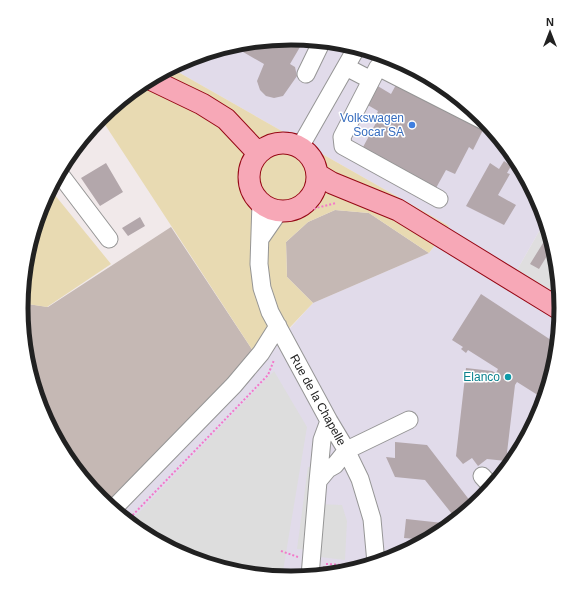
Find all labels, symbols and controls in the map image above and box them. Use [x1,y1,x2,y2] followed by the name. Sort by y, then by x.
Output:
[530,12,570,52] north arrow
[546,16,554,28] text: N
[340,111,404,139] place label: Volkswagen Socar SA
[407,120,417,130] marker: Volkswagen Socar SA
[287,352,349,448] street label: Rue de la Chapelle
[463,370,500,384] place label: Elanco
[503,372,513,382] marker: Elanco

